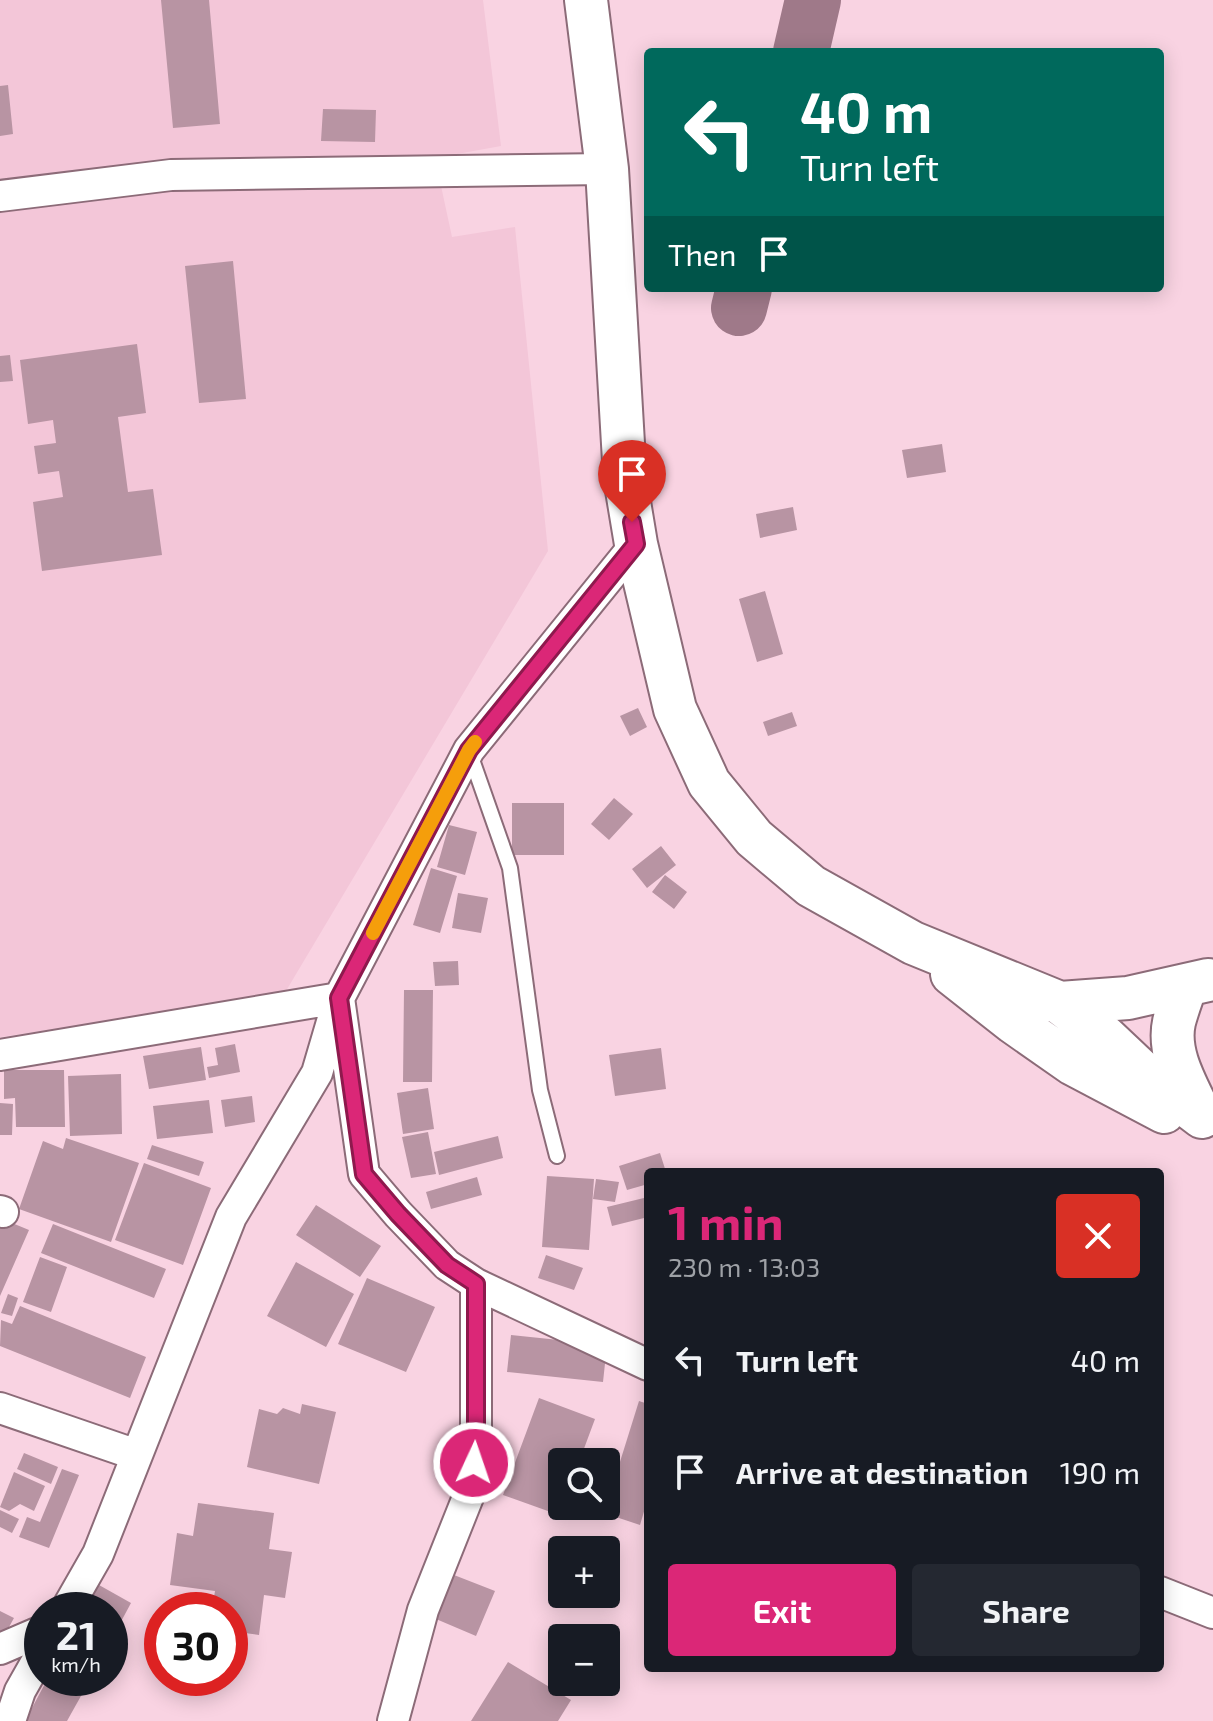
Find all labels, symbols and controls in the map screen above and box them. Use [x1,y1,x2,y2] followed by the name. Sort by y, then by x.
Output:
[800,77,932,144] text: 40 m
[668,80,772,184] icon: left
[800,145,939,188] text: Turn left
[752,232,796,276] icon: arrive
[668,236,736,272] text: Then
[598,440,666,522] pin
[610,452,654,496] icon: arrive
[668,1192,784,1250] text: 1 min
[1056,1194,1140,1278] button: close
[668,1251,820,1282] text: 230 m · 13:03
[668,1338,712,1382] icon: left
[736,1342,858,1378] text: Turn left
[1070,1342,1140,1378] text: 40 m
[432,1421,516,1505] position arrow
[548,1448,620,1696] map controls
[548,1448,620,1520] button: search
[668,1450,712,1494] icon: arrive
[736,1454,1028,1490] text: Arrive at destination
[1060,1454,1140,1490] text: 190 m
[548,1536,620,1608] button: +
[668,1564,896,1656] button: Exit
[912,1564,1140,1656] button: Share
[144,1592,248,1696] speed limit sign: 30
[56,1610,96,1658] text: 21
[548,1624,620,1696] button: −
[51,1652,101,1676] text: km/h

